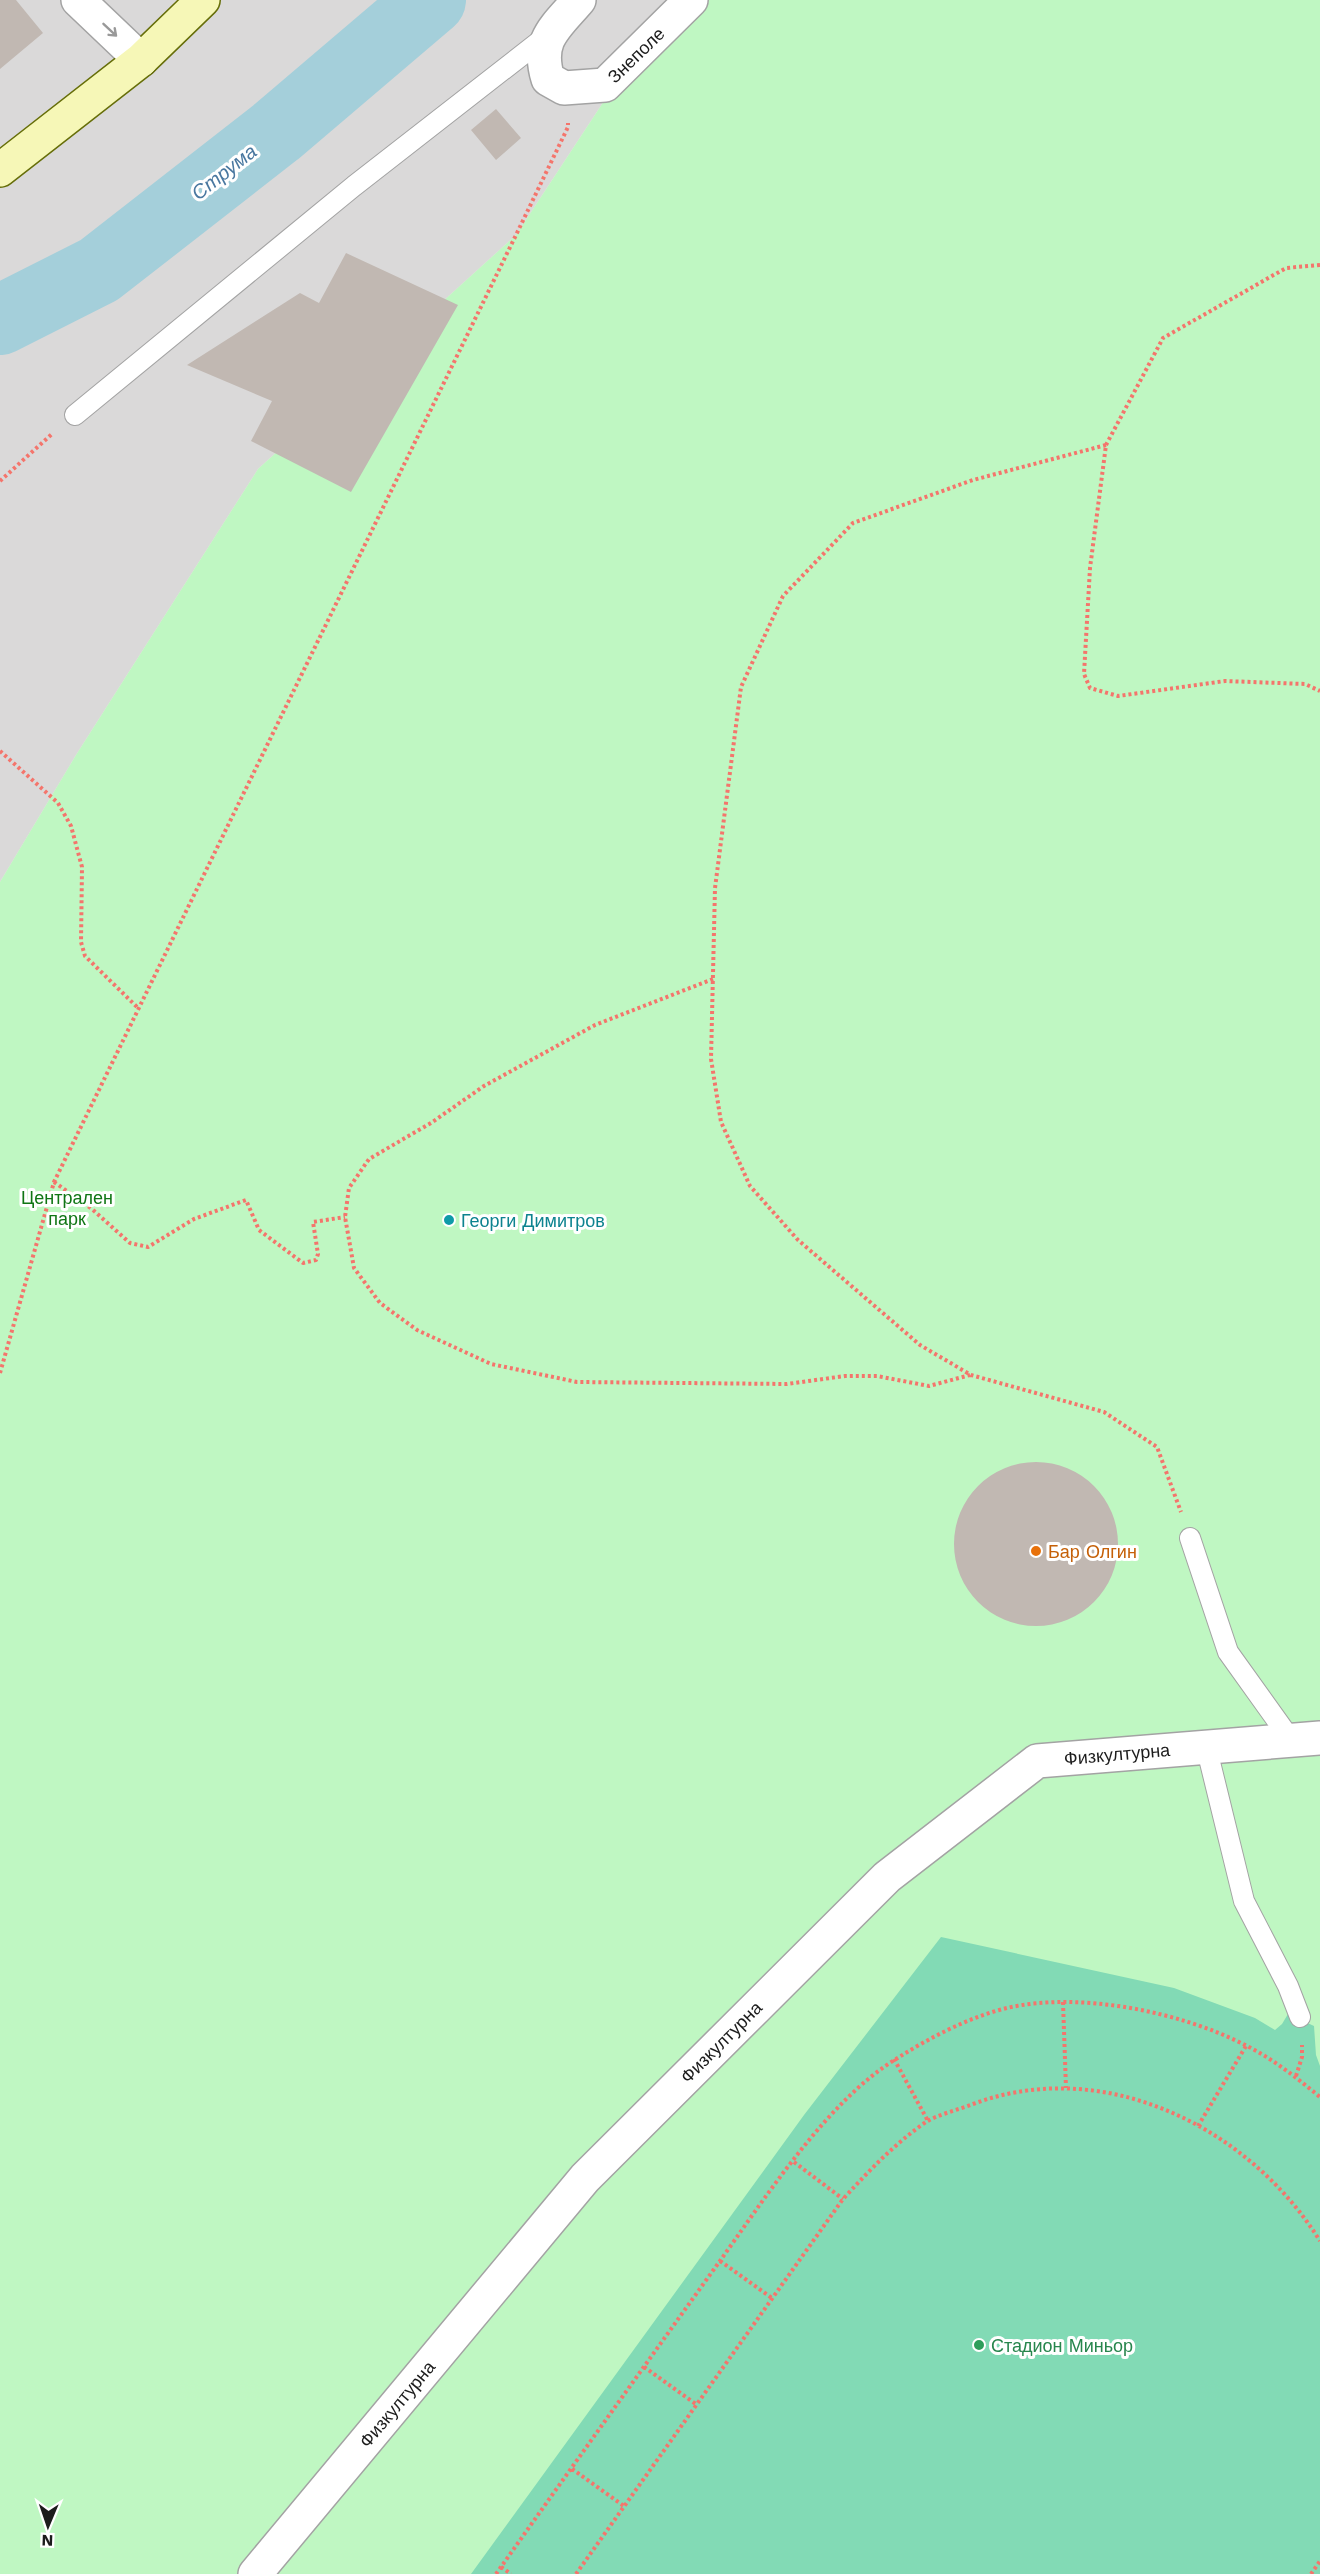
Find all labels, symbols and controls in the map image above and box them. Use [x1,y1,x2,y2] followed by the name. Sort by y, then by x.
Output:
[102,23,117,37] one-way arrow
[603,23,669,87] street label: Знеполе
[187,139,261,205] water label: Струма
[21,1187,113,1229] park label: Централен парк
[461,1210,605,1231] place label: Георги Димитров
[442,1213,456,1227] marker: Георги Димитров
[1048,1541,1137,1562] place label: Бар Олгин
[1029,1544,1043,1558] marker: Бар Олгин
[1063,1739,1172,1769] street label: Физкултурна
[676,1996,767,2087] street label: Физкултурна
[991,2335,1133,2356] place label: Стадион Миньор
[972,2338,986,2352] marker: Стадион Миньор
[355,2356,440,2451] street label: Физкултурна
[18,2496,78,2556] north arrow
[41,2531,54,2550] text: N

